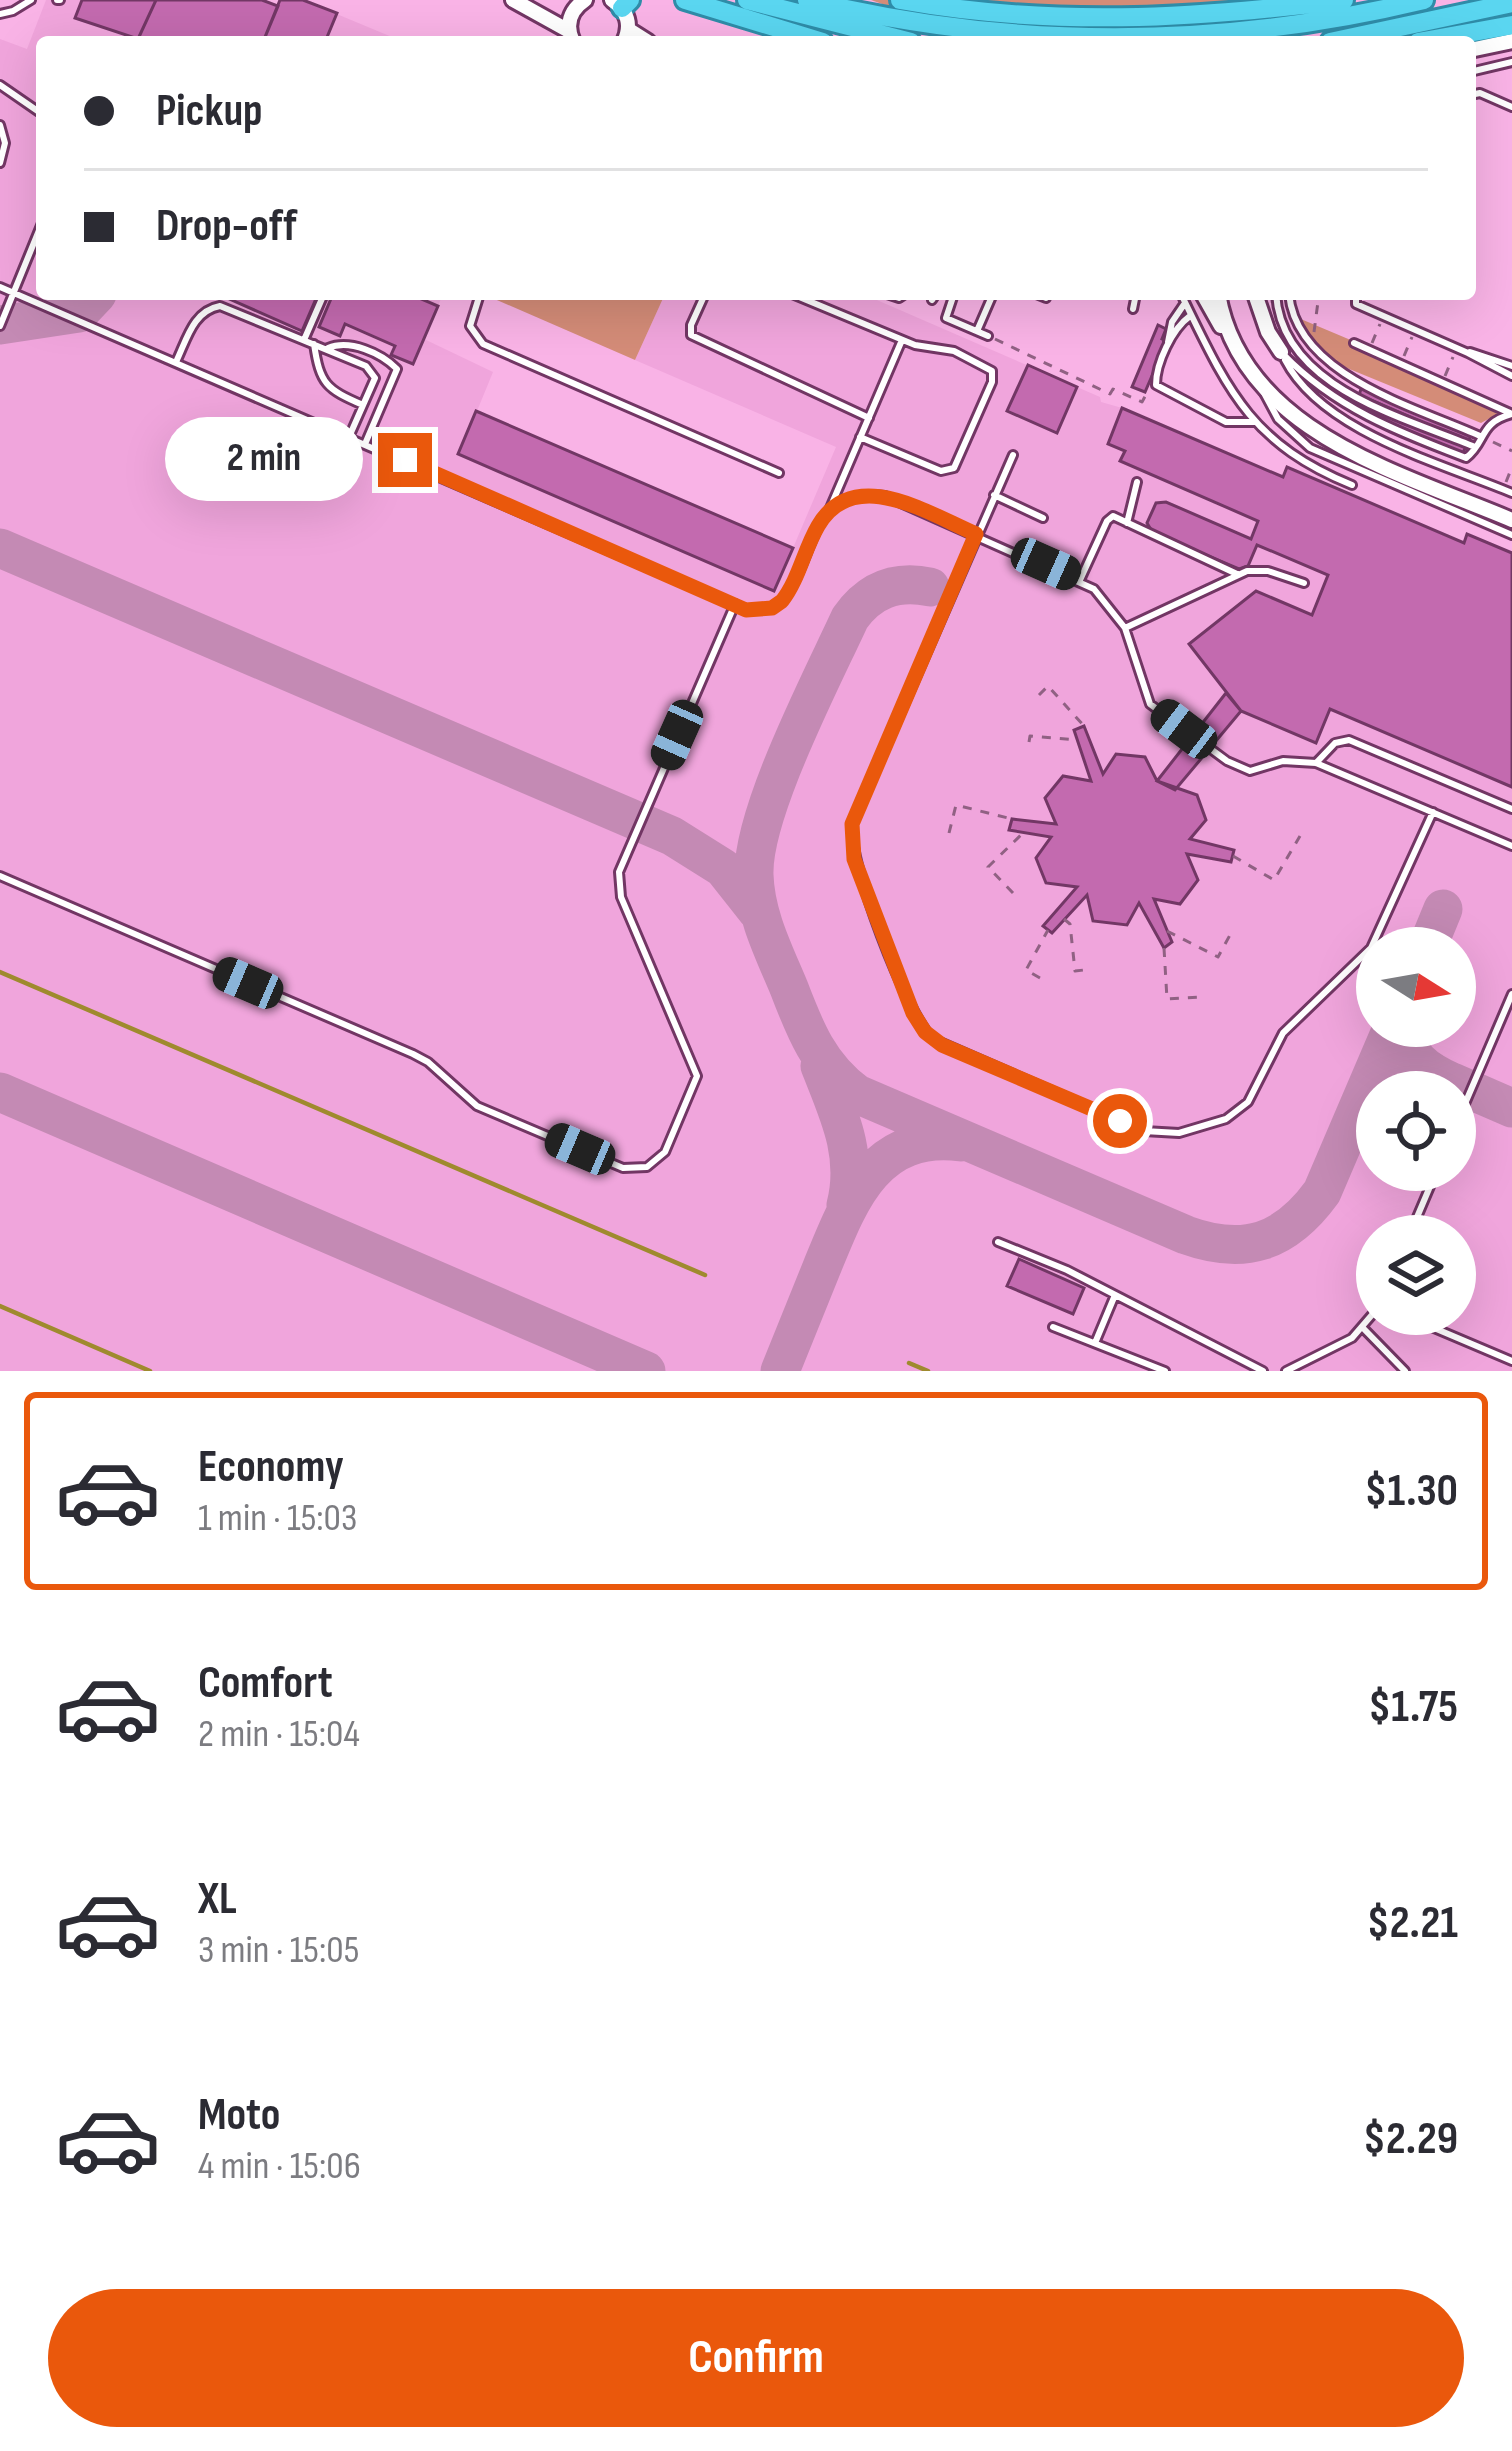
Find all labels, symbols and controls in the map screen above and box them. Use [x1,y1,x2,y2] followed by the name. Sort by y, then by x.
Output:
[156,84,263,139] text: Pickup
[156,199,297,254] text: Drop-off
[165,418,363,502] callout: 2 min
[378,433,432,487] route end
[227,435,301,482] text: 2 min
[1006,533,1086,595] car
[1144,693,1224,765] car
[646,695,708,775] car
[1356,927,1476,1047] north arrow
[1356,927,1476,1335] map controls
[208,952,288,1014] car
[1356,1071,1476,1191] button: locate
[1093,1094,1147,1148] route start
[540,1118,620,1180] car
[1356,1215,1476,1335] button: layers
[54,1437,162,1545] icon: car
[198,1440,344,1495] text: Economy
[1364,1464,1458,1519] text: $1.30
[198,1495,357,1542] text: 1 min · 15:03
[54,1653,162,1761] icon: car
[198,1656,333,1711] text: Comfort
[1368,1680,1458,1735] text: $1.75
[198,1711,360,1758] text: 2 min · 15:04
[54,1869,162,1977] icon: car
[198,1872,237,1927] text: XL
[1367,1896,1458,1951] text: $2.21
[198,1927,359,1974] text: 3 min · 15:05
[54,2085,162,2193] icon: car
[198,2088,280,2143] text: Moto
[1363,2112,1458,2167] text: $2.29
[198,2143,361,2190] text: 4 min · 15:06
[48,2289,1464,2427] button: Confirm

